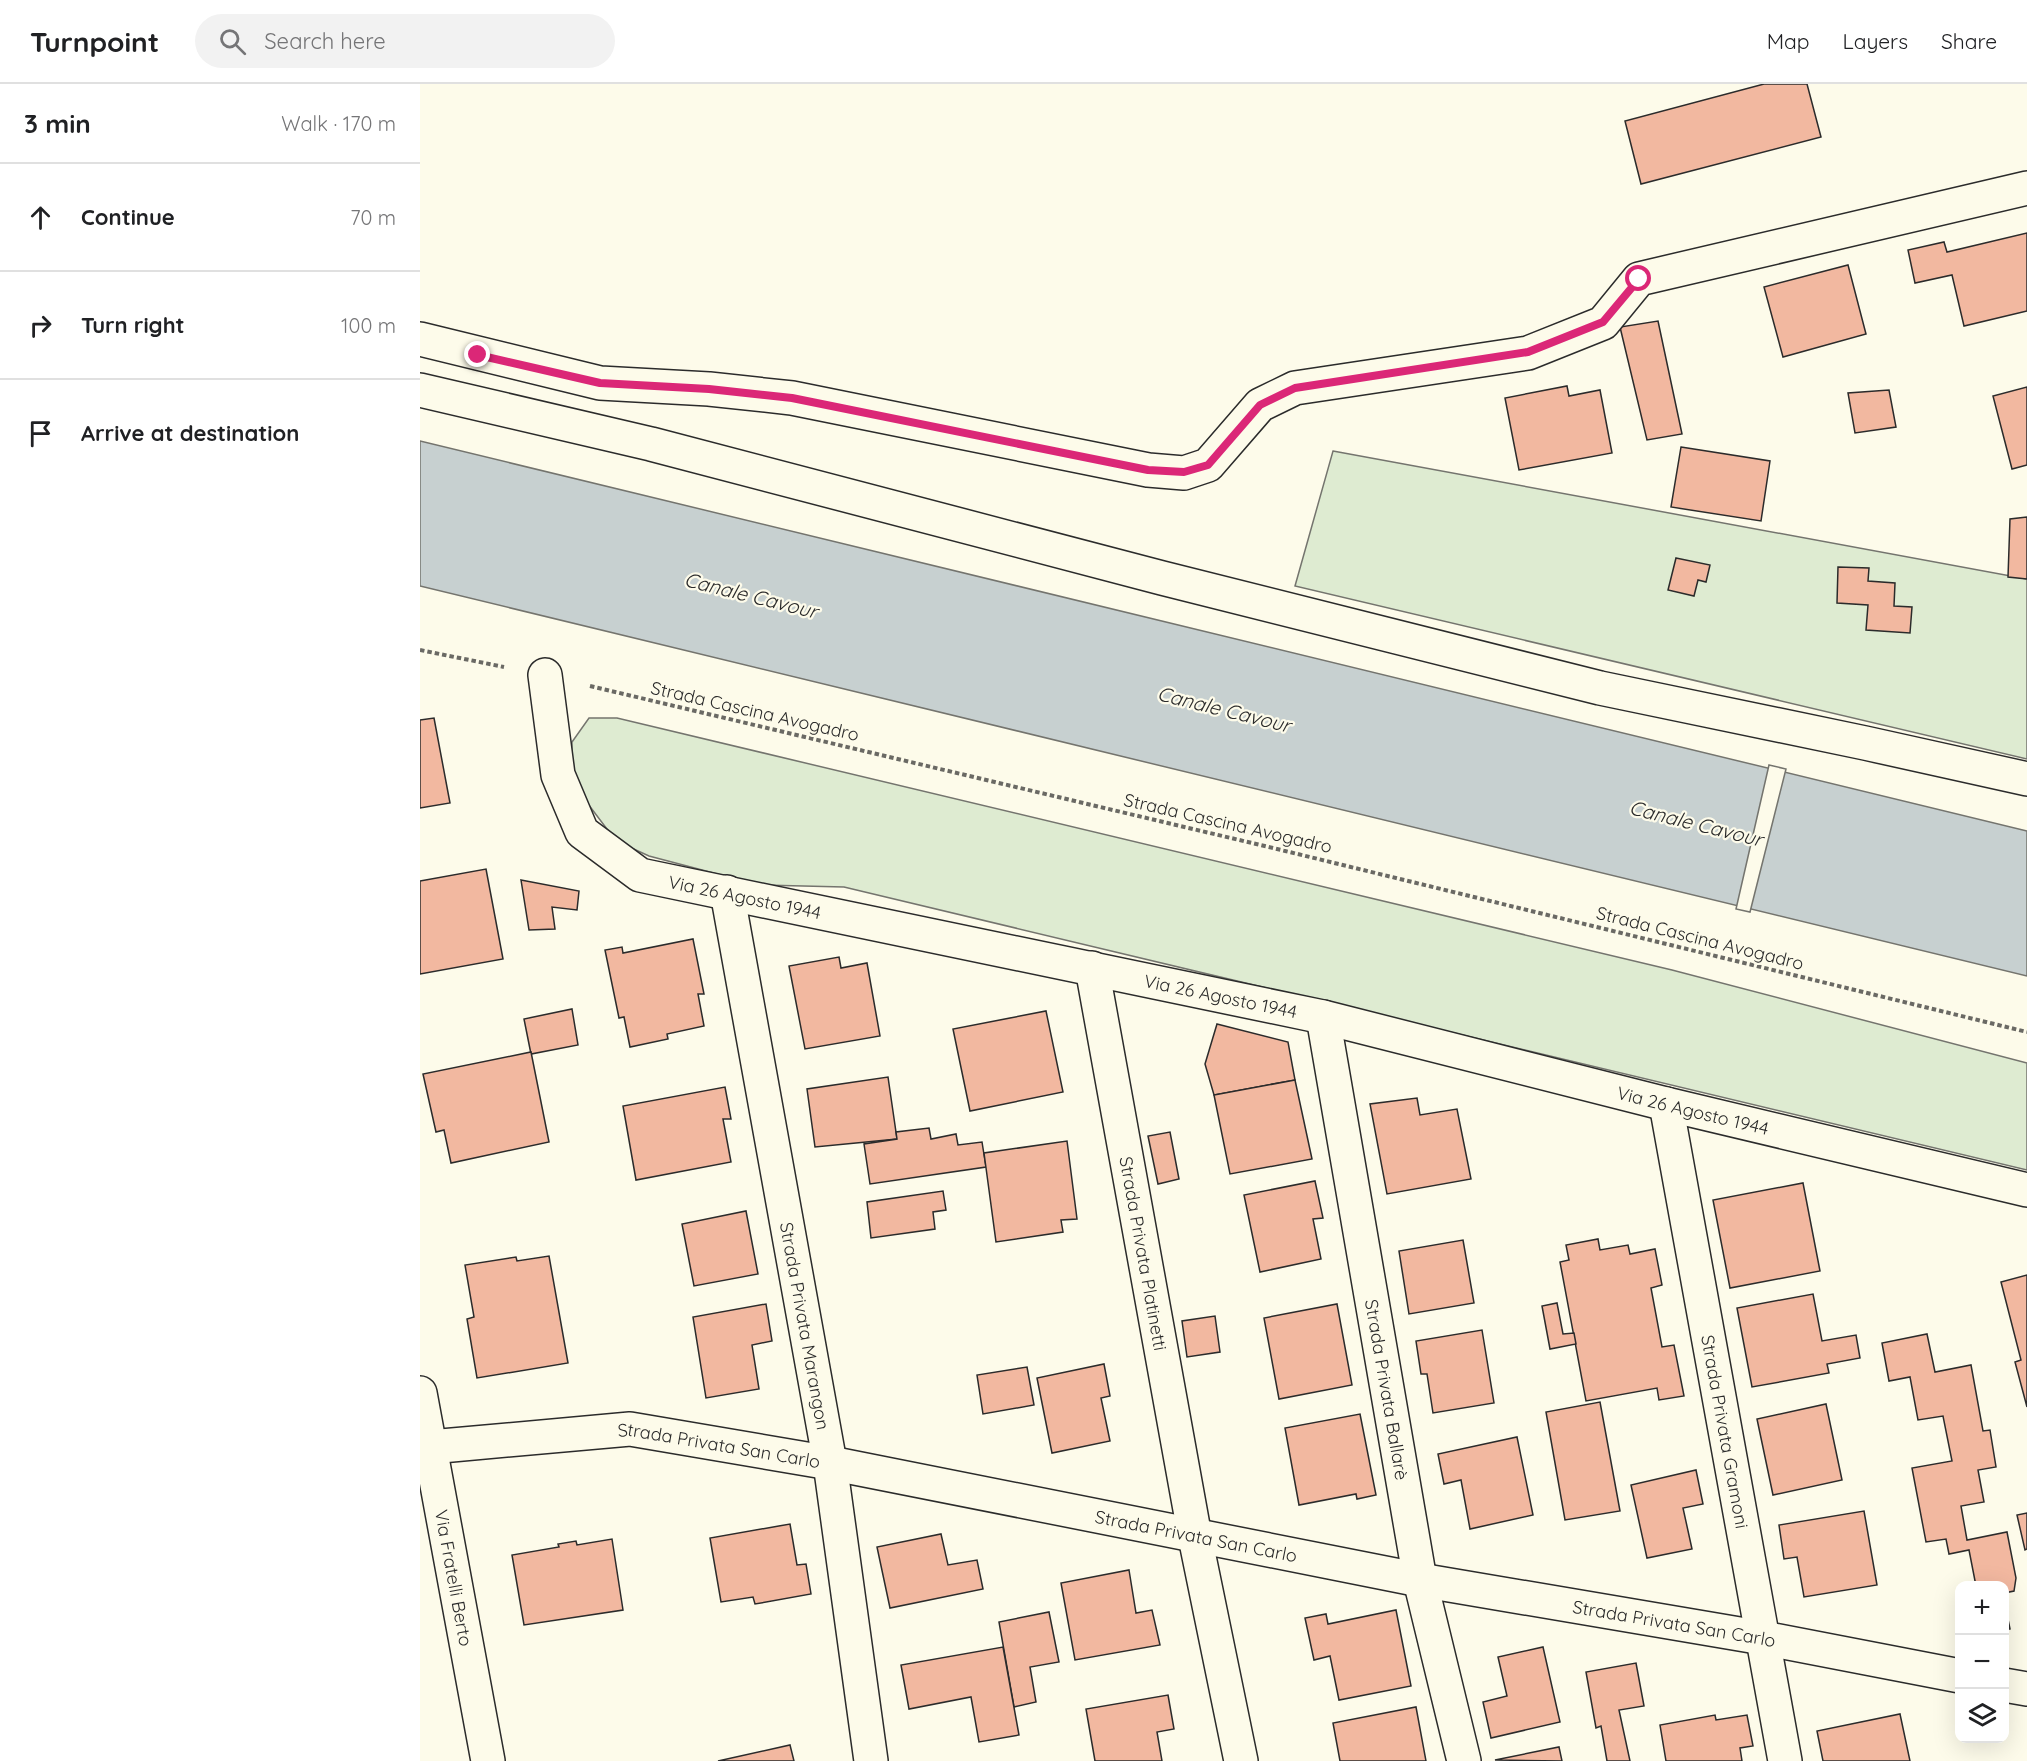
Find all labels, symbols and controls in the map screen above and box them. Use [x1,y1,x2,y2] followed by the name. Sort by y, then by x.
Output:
[195,14,615,68] search box
[30,24,159,59] text: Turnpoint
[216,25,249,58] icon: search
[264,27,386,55] text: Search here
[1767,28,1810,54] text: Map
[1843,28,1908,54] text: Layers
[1941,28,1997,54] text: Share
[24,107,91,140] text: 3 min
[281,111,396,136] text: Walk · 170 m
[24,201,57,234] icon: ahead
[81,203,175,231] text: Continue
[350,205,396,230] text: 70 m
[1625,265,1651,291] route start
[24,309,57,342] icon: right
[81,311,185,339] text: Turn right
[341,313,396,338] text: 100 m
[464,341,490,367] route end
[24,417,57,450] icon: arrive
[81,419,299,447] text: Arrive at destination
[682,566,823,624] water label: Canale Cavour
[649,676,861,746] street label: Strada Cascina Avogadro
[1155,680,1296,738] water label: Canale Cavour
[1122,788,1334,858] street label: Strada Cascina Avogadro
[1627,794,1768,852] water label: Canale Cavour
[666,870,823,924] street label: Via 26 Agosto 1944
[1594,901,1806,975] street label: Strada Cascina Avogadro
[1142,969,1299,1023] street label: Via 26 Agosto 1944
[1615,1081,1771,1140] street label: Via 26 Agosto 1944
[1115,1154,1173,1352] street label: Strada Privata Platinetti
[775,1220,835,1432] street label: Strada Privata Marangon
[1360,1297,1414,1482] street label: Strada Privata Ballarè
[1697,1333,1754,1530] street label: Strada Privata Gramoni
[617,1417,822,1473] street label: Strada Privata San Carlo
[1093,1504,1299,1567] street label: Strada Privata San Carlo
[430,1508,478,1648] street label: Via Fratelli Berto
[1955,1581,2009,1743] map controls
[1955,1581,2009,1635] button: +
[1571,1595,1778,1652] street label: Strada Privata San Carlo
[1955,1635,2009,1689] button: −
[1955,1689,2009,1743] button: layers

